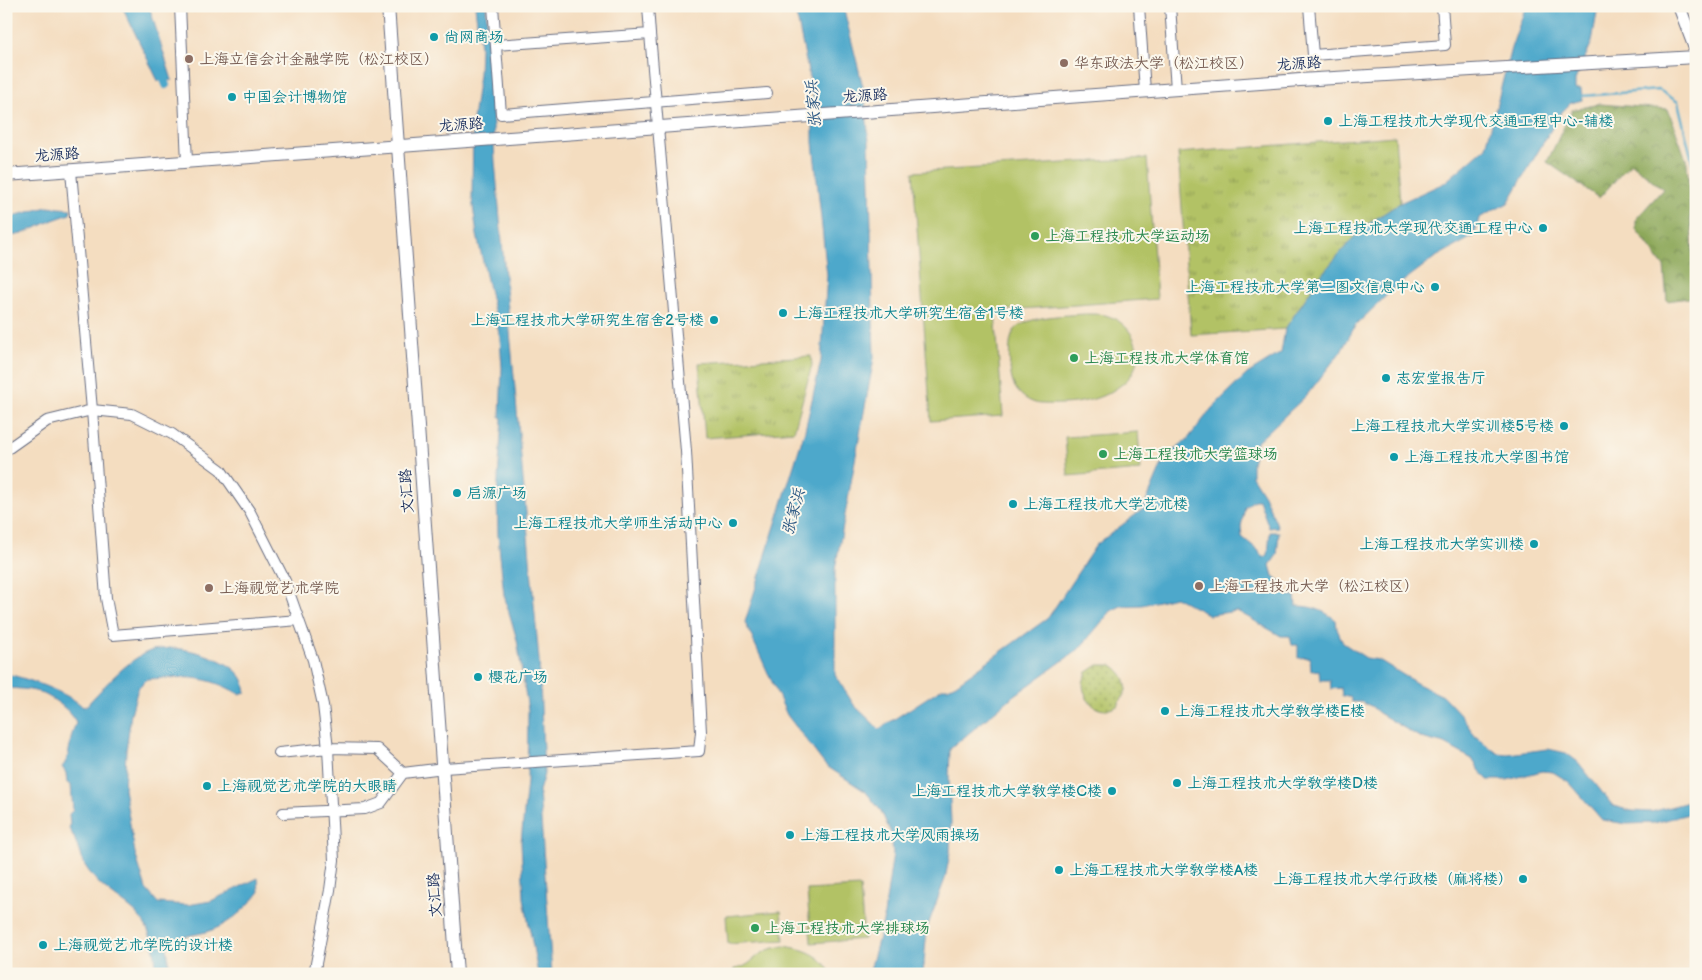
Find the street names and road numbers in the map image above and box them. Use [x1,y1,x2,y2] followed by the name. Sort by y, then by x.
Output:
[1276,53,1322,75] street label: 龙源路
[842,85,888,107] street label: 龙源路
[438,114,484,136] street label: 龙源路
[34,144,80,166] street label: 龙源路
[396,468,418,514] street label: 文汇路
[424,872,446,918] street label: 文汇路

